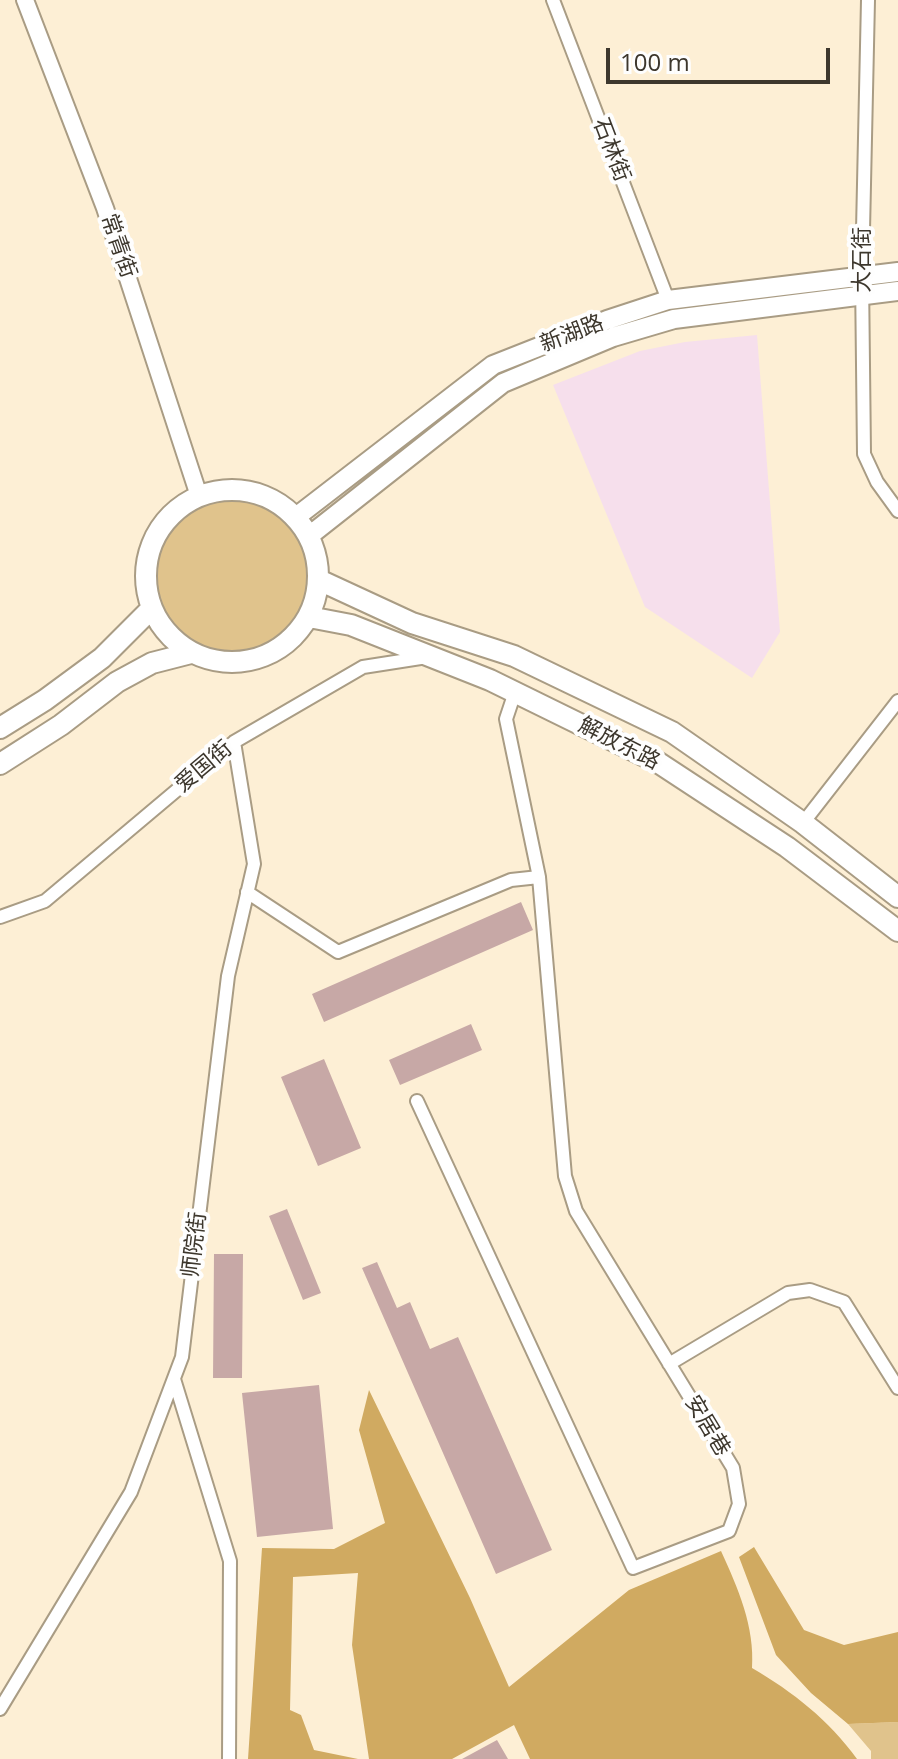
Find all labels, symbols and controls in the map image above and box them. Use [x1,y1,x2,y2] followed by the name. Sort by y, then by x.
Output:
[610,32,834,82] scale bar
[620,45,690,78] text: 100 m
[587,114,635,186] street label: 石林街
[95,211,141,281] street label: 常青街
[850,227,876,293] street label: 大石街
[536,310,608,358] street label: 新湖路
[574,712,664,776] street label: 解放东路
[170,736,238,798] street label: 爱国街
[178,1211,212,1279] street label: 师院街
[679,1391,735,1461] street label: 安居巷

